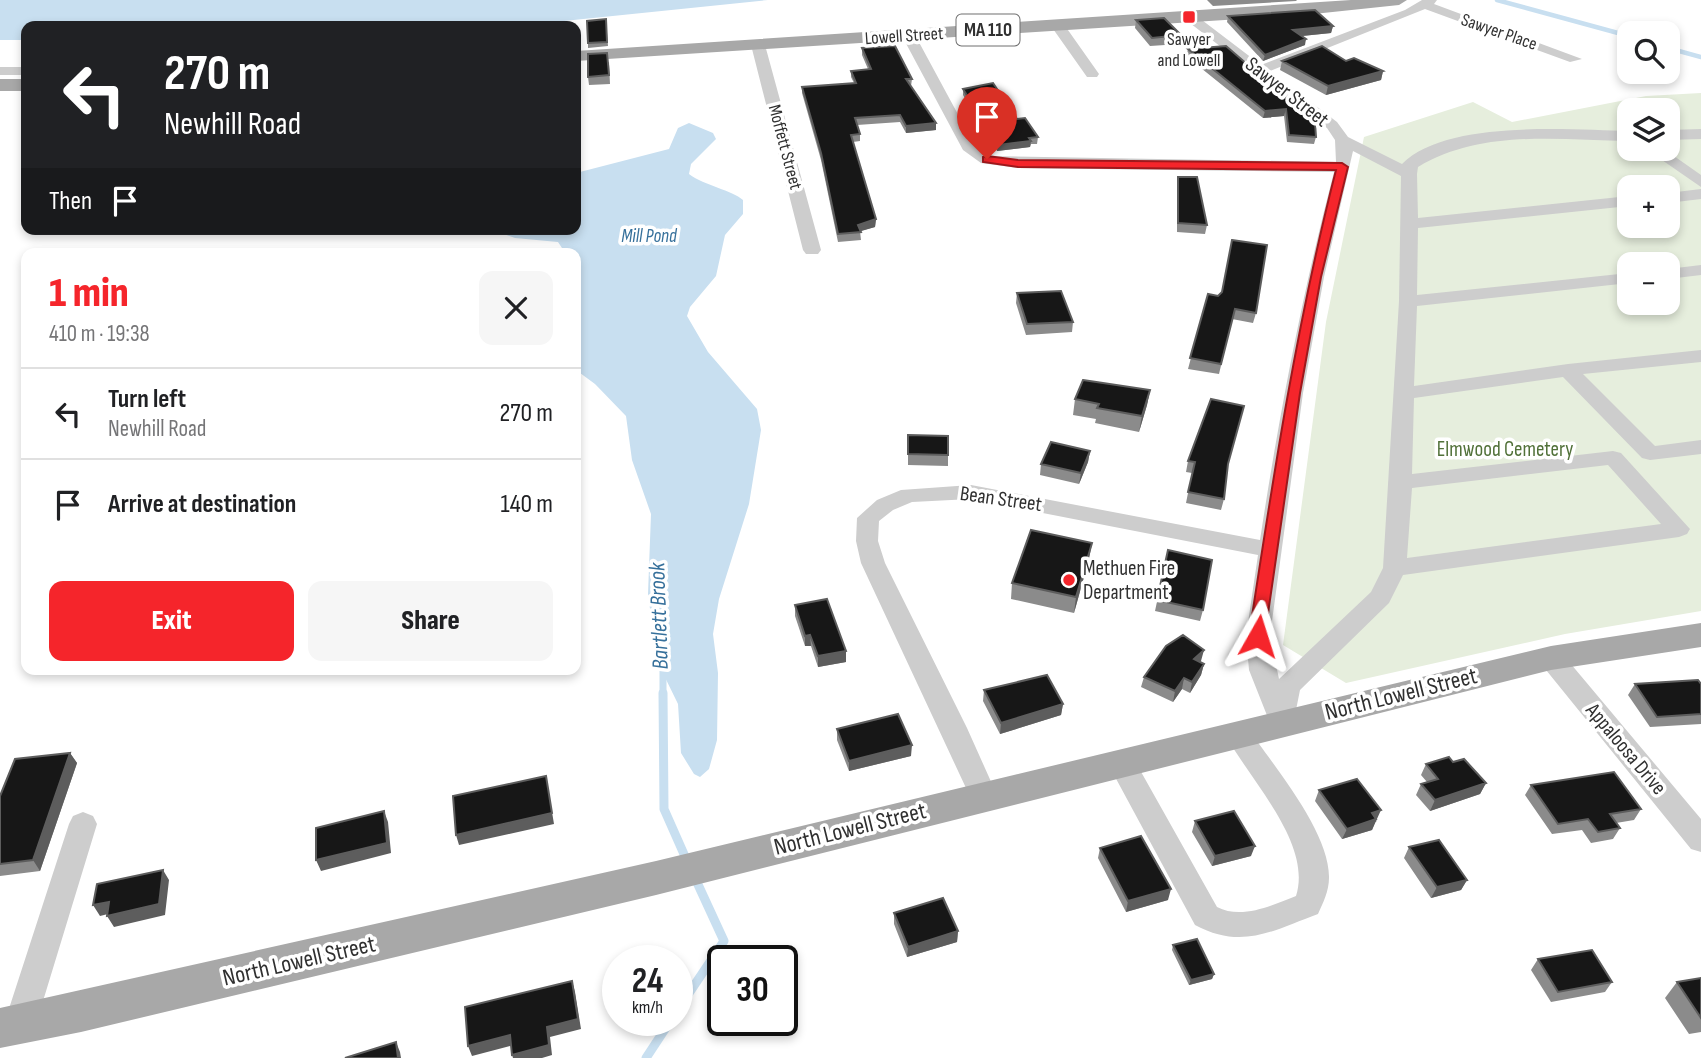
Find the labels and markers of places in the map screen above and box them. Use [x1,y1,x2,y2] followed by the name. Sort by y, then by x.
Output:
[1181,9,1197,25] marker: Sawyer and Lowell
[1158,29,1220,71] place label: Sawyer and Lowell
[957,87,1017,159] pin
[1083,556,1175,605] place label: Methuen Fire Department
[1061,572,1077,588] marker: Methuen Fire Department

